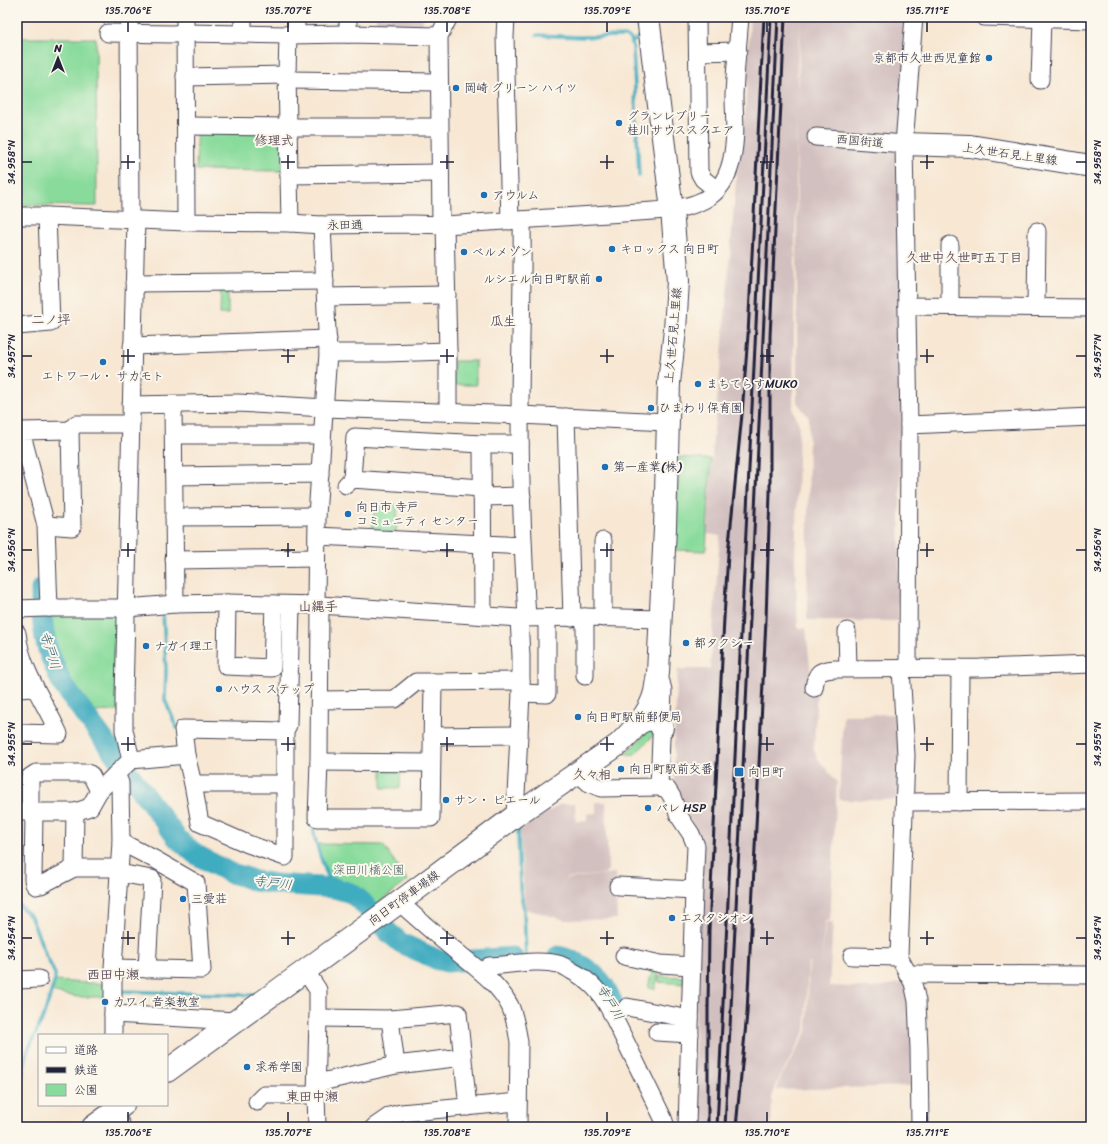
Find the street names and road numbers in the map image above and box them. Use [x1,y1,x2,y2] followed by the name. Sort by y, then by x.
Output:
[835,128,885,154] street label: 西国街道
[961,136,1059,172] street label: 上久世石見上里線
[327,214,363,236] street label: 永田通
[658,286,688,384] street label: 上久世石見上里線
[364,864,444,932] street label: 向日町停車場線

